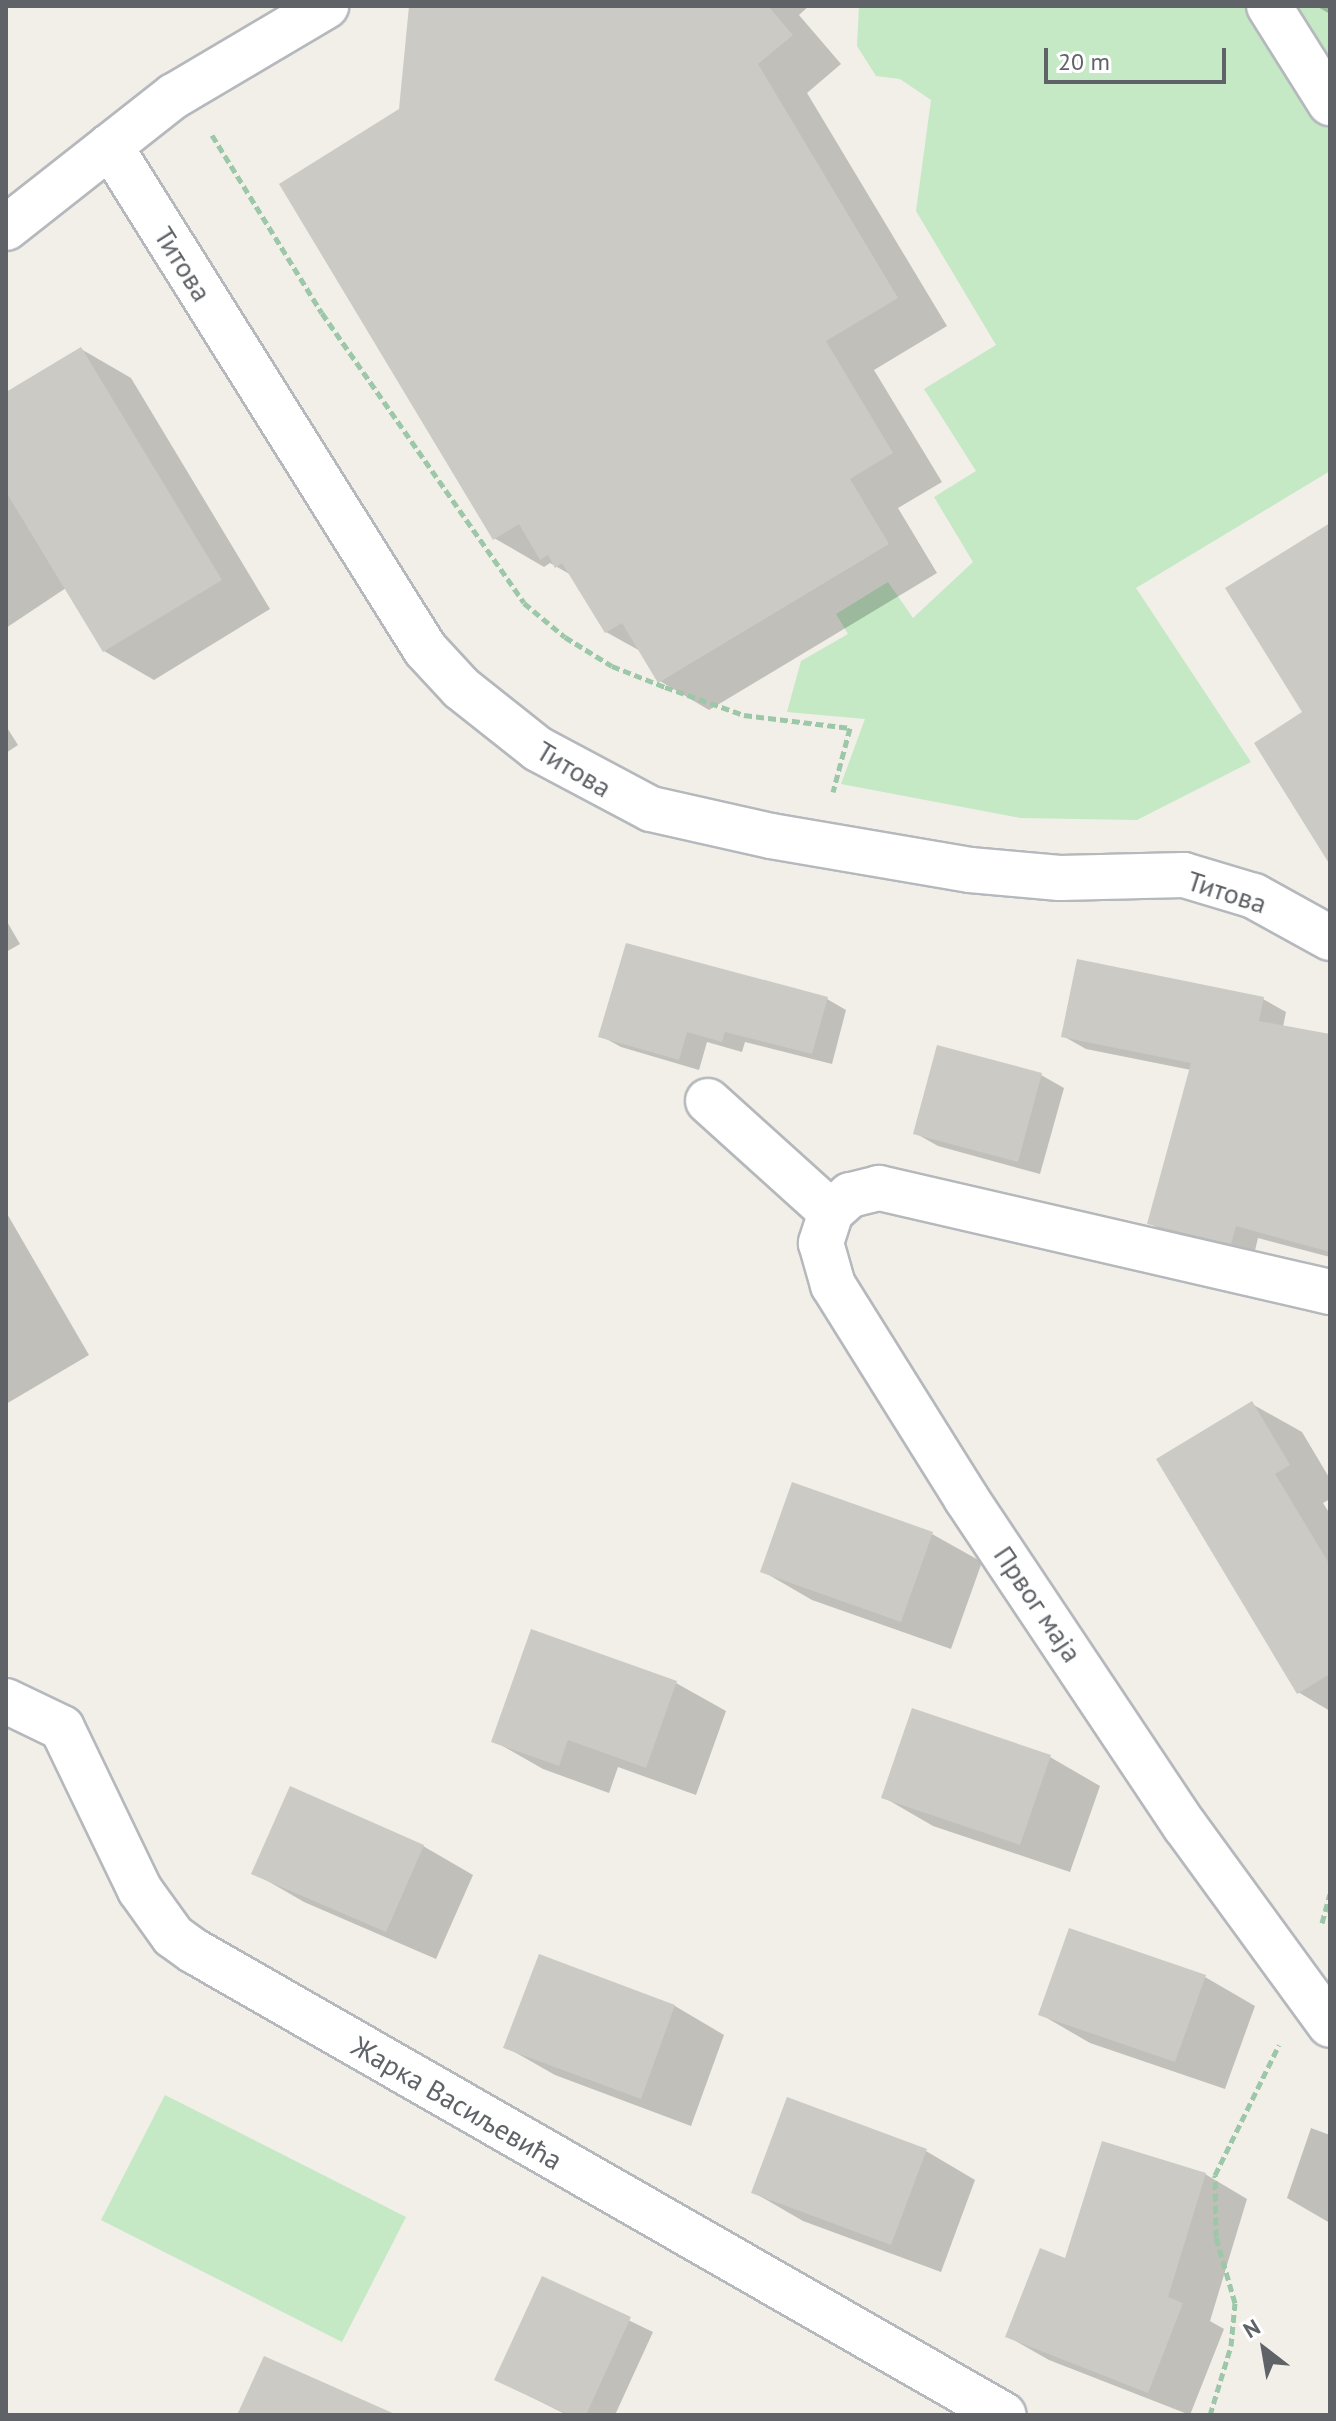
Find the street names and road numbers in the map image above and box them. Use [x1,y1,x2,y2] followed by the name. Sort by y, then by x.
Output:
[147,221,219,307] street label: Титова
[530,734,618,804] street label: Титова
[1183,863,1271,921] street label: Титова
[987,1539,1089,1669] street label: Првог маја
[346,2029,568,2177] street label: Жарка Васиљевића

